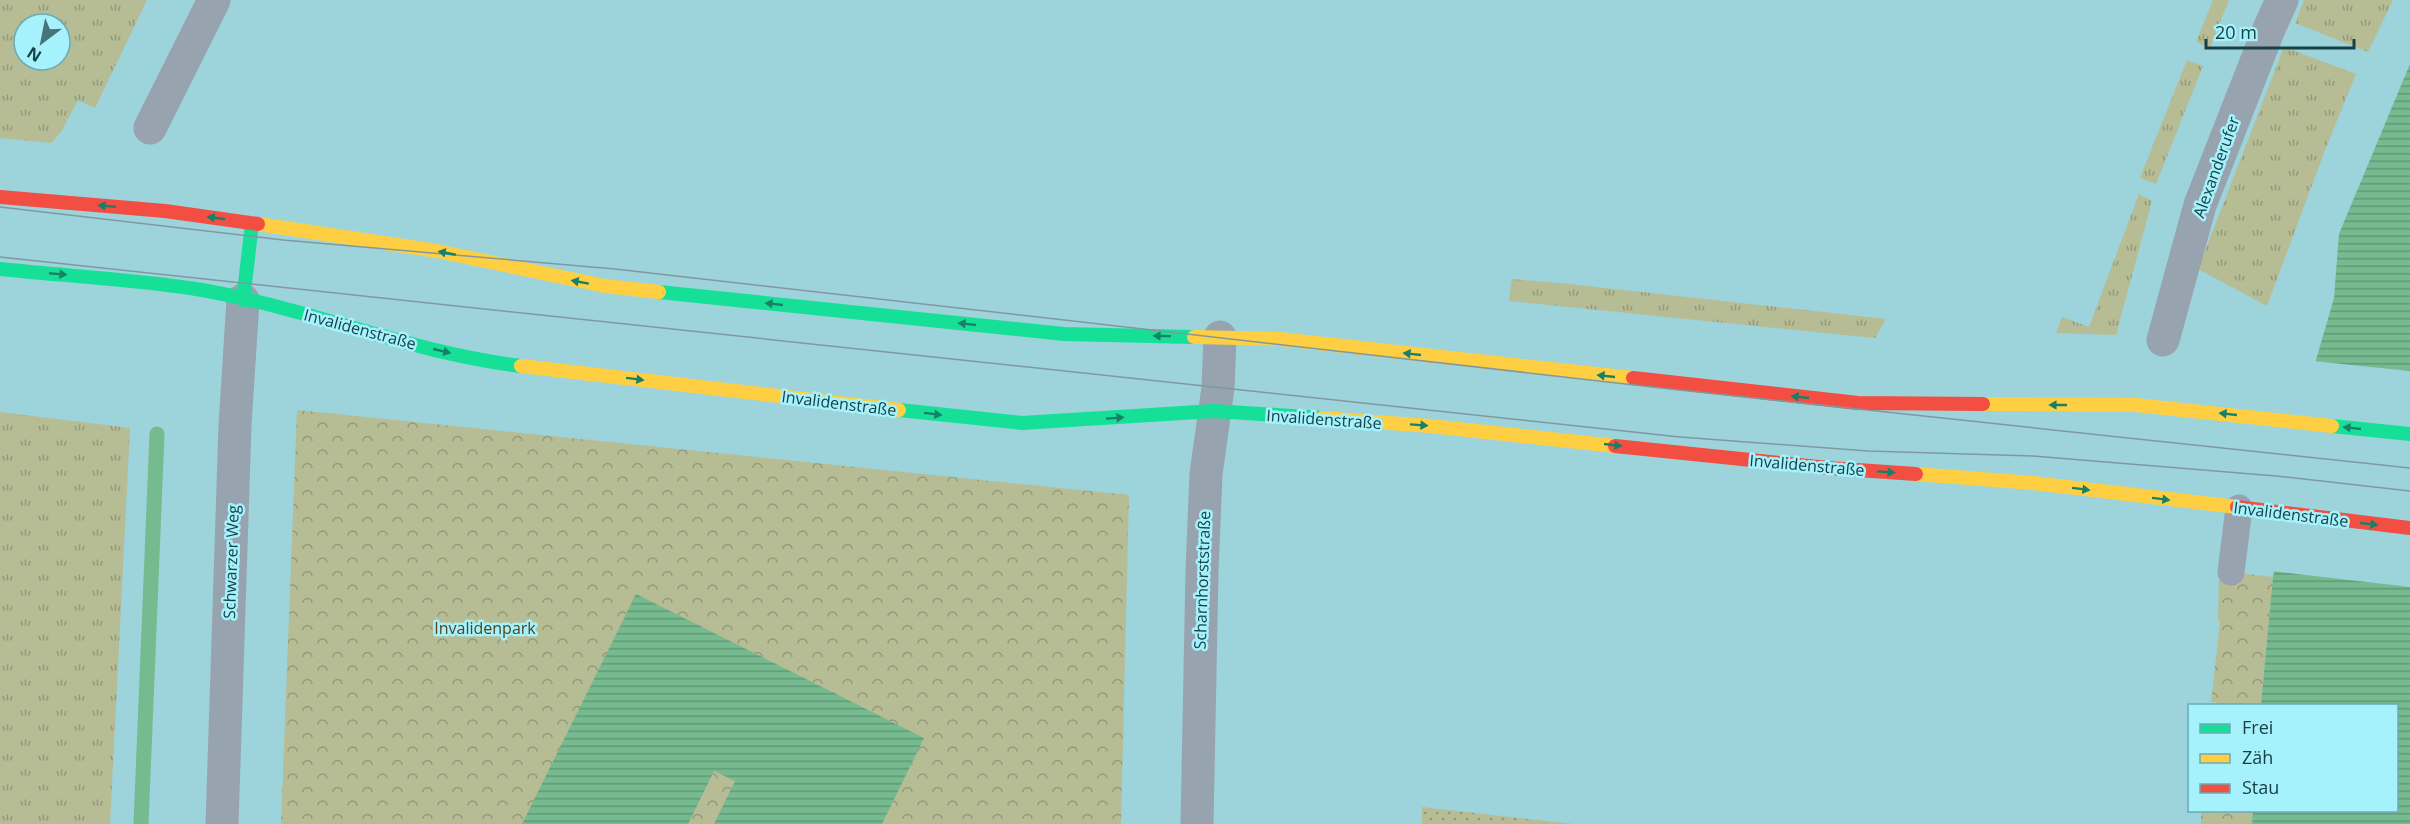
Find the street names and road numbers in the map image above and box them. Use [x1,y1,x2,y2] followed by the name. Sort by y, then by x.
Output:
[2187,113,2245,221] street label: Alexanderufer
[301,303,419,355] street label: Invalidenstraße
[780,385,898,421] street label: Invalidenstraße
[1266,404,1382,434] street label: Invalidenstraße
[1748,449,1866,481] street label: Invalidenstraße
[2232,496,2350,532] street label: Invalidenstraße
[218,504,244,619] street label: Schwarzer Weg
[1189,510,1215,650] street label: Scharnhorststraße

